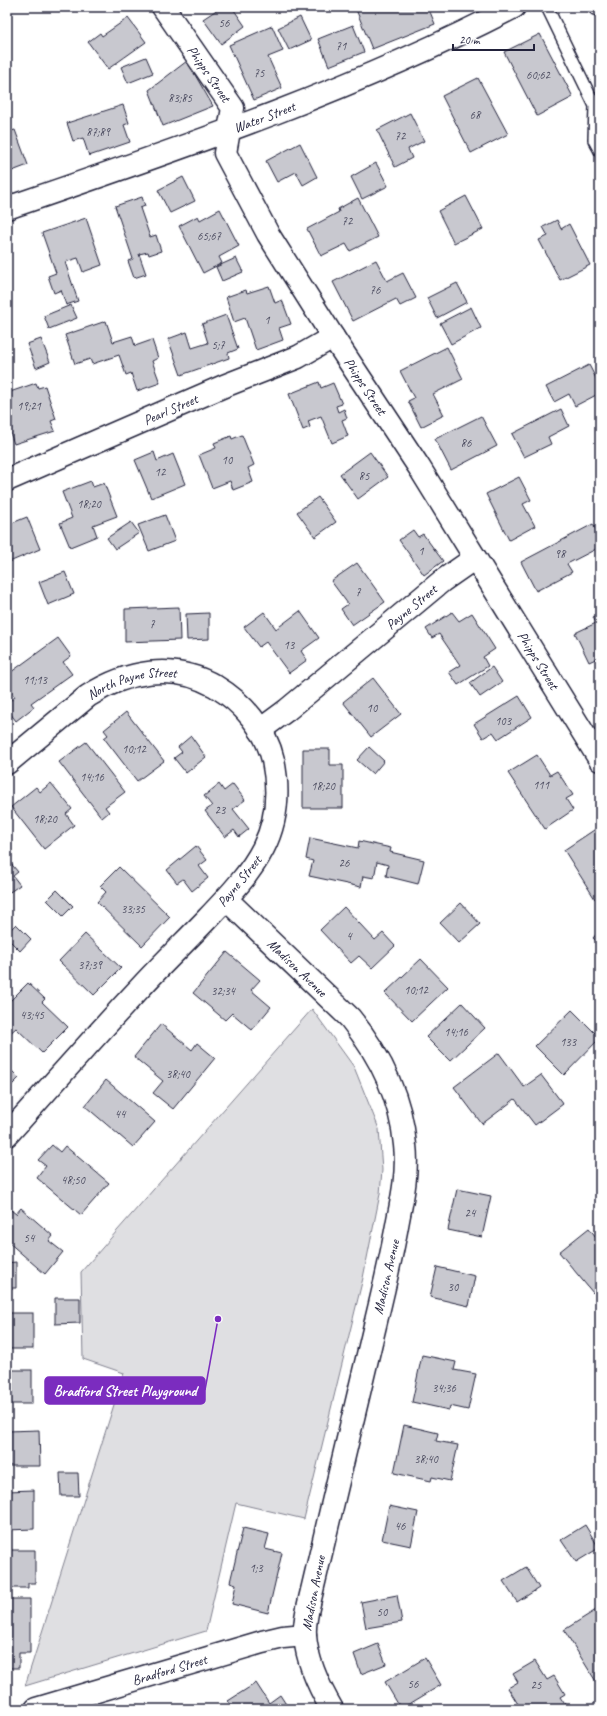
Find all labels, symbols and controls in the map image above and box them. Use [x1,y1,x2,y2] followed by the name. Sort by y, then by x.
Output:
[219,15,230,31] house number: 56
[453,26,534,52] scale bar
[459,32,481,48] text: 20 m
[336,38,347,54] house number: 71
[183,42,235,106] street label: Phipps Street
[254,65,265,81] house number: 75
[526,67,552,83] house number: 60;62
[168,90,193,106] house number: 83;85
[232,97,299,137] street label: Water Street
[470,107,482,123] house number: 68
[86,124,112,140] house number: 87;89
[395,128,407,144] house number: 72
[342,213,354,229] house number: 72
[197,228,222,244] house number: 65;67
[370,282,381,298] house number: 76
[264,312,270,328] house number: 1
[211,337,225,353] house number: 5;7
[340,355,391,419] street label: Phipps Street
[141,390,202,429] street label: Pearl Street
[17,398,42,414] house number: 19;21
[461,435,472,451] house number: 86
[222,452,234,468] house number: 10
[155,464,167,480] house number: 12
[359,468,370,484] house number: 85
[77,496,103,512] house number: 18;20
[418,543,424,559] house number: 1
[555,546,567,562] house number: 98
[382,580,441,633] street label: Payne Street
[355,584,361,600] house number: 7
[149,616,155,632] house number: 7
[514,628,563,694] street label: Phipps Street
[284,637,296,653] house number: 13
[84,664,179,703] street label: North Payne Street
[23,672,49,688] house number: 11;13
[367,700,379,716] house number: 10
[495,713,513,729] house number: 103
[122,741,148,757] house number: 10;12
[80,769,105,785] house number: 14;16
[533,777,550,793] house number: 111
[311,778,337,794] house number: 18;20
[215,802,227,818] house number: 23
[33,811,59,827] house number: 18;20
[214,851,266,910] street label: Payne Street
[339,855,350,871] house number: 26
[121,901,146,917] house number: 33;35
[346,928,353,944] house number: 4
[264,935,331,1001] street label: Madison Avenue
[78,957,104,973] house number: 37;39
[404,982,430,998] house number: 10;12
[211,983,237,999] house number: 32;34
[20,1007,45,1023] house number: 43;45
[444,1024,469,1040] house number: 14;16
[560,1034,578,1050] house number: 133
[166,1066,192,1082] house number: 38;40
[115,1106,127,1122] house number: 44
[61,1172,87,1188] house number: 48;50
[465,1205,477,1221] house number: 24
[24,1230,36,1246] house number: 54
[370,1237,404,1316] street label: Madison Avenue
[448,1279,460,1295] house number: 30
[45,1377,205,1404] callout: Bradford Street Playground
[432,1380,457,1396] house number: 34;36
[53,1382,200,1401] text: Bradford Street Playground
[414,1451,440,1467] house number: 38;40
[395,1518,406,1534] house number: 46
[298,1553,329,1632] street label: Madison Avenue
[249,1560,264,1576] house number: 1;3
[377,1604,389,1620] house number: 50
[130,1650,210,1689] street label: Bradford Street
[408,1676,419,1692] house number: 56
[531,1677,542,1693] house number: 25

